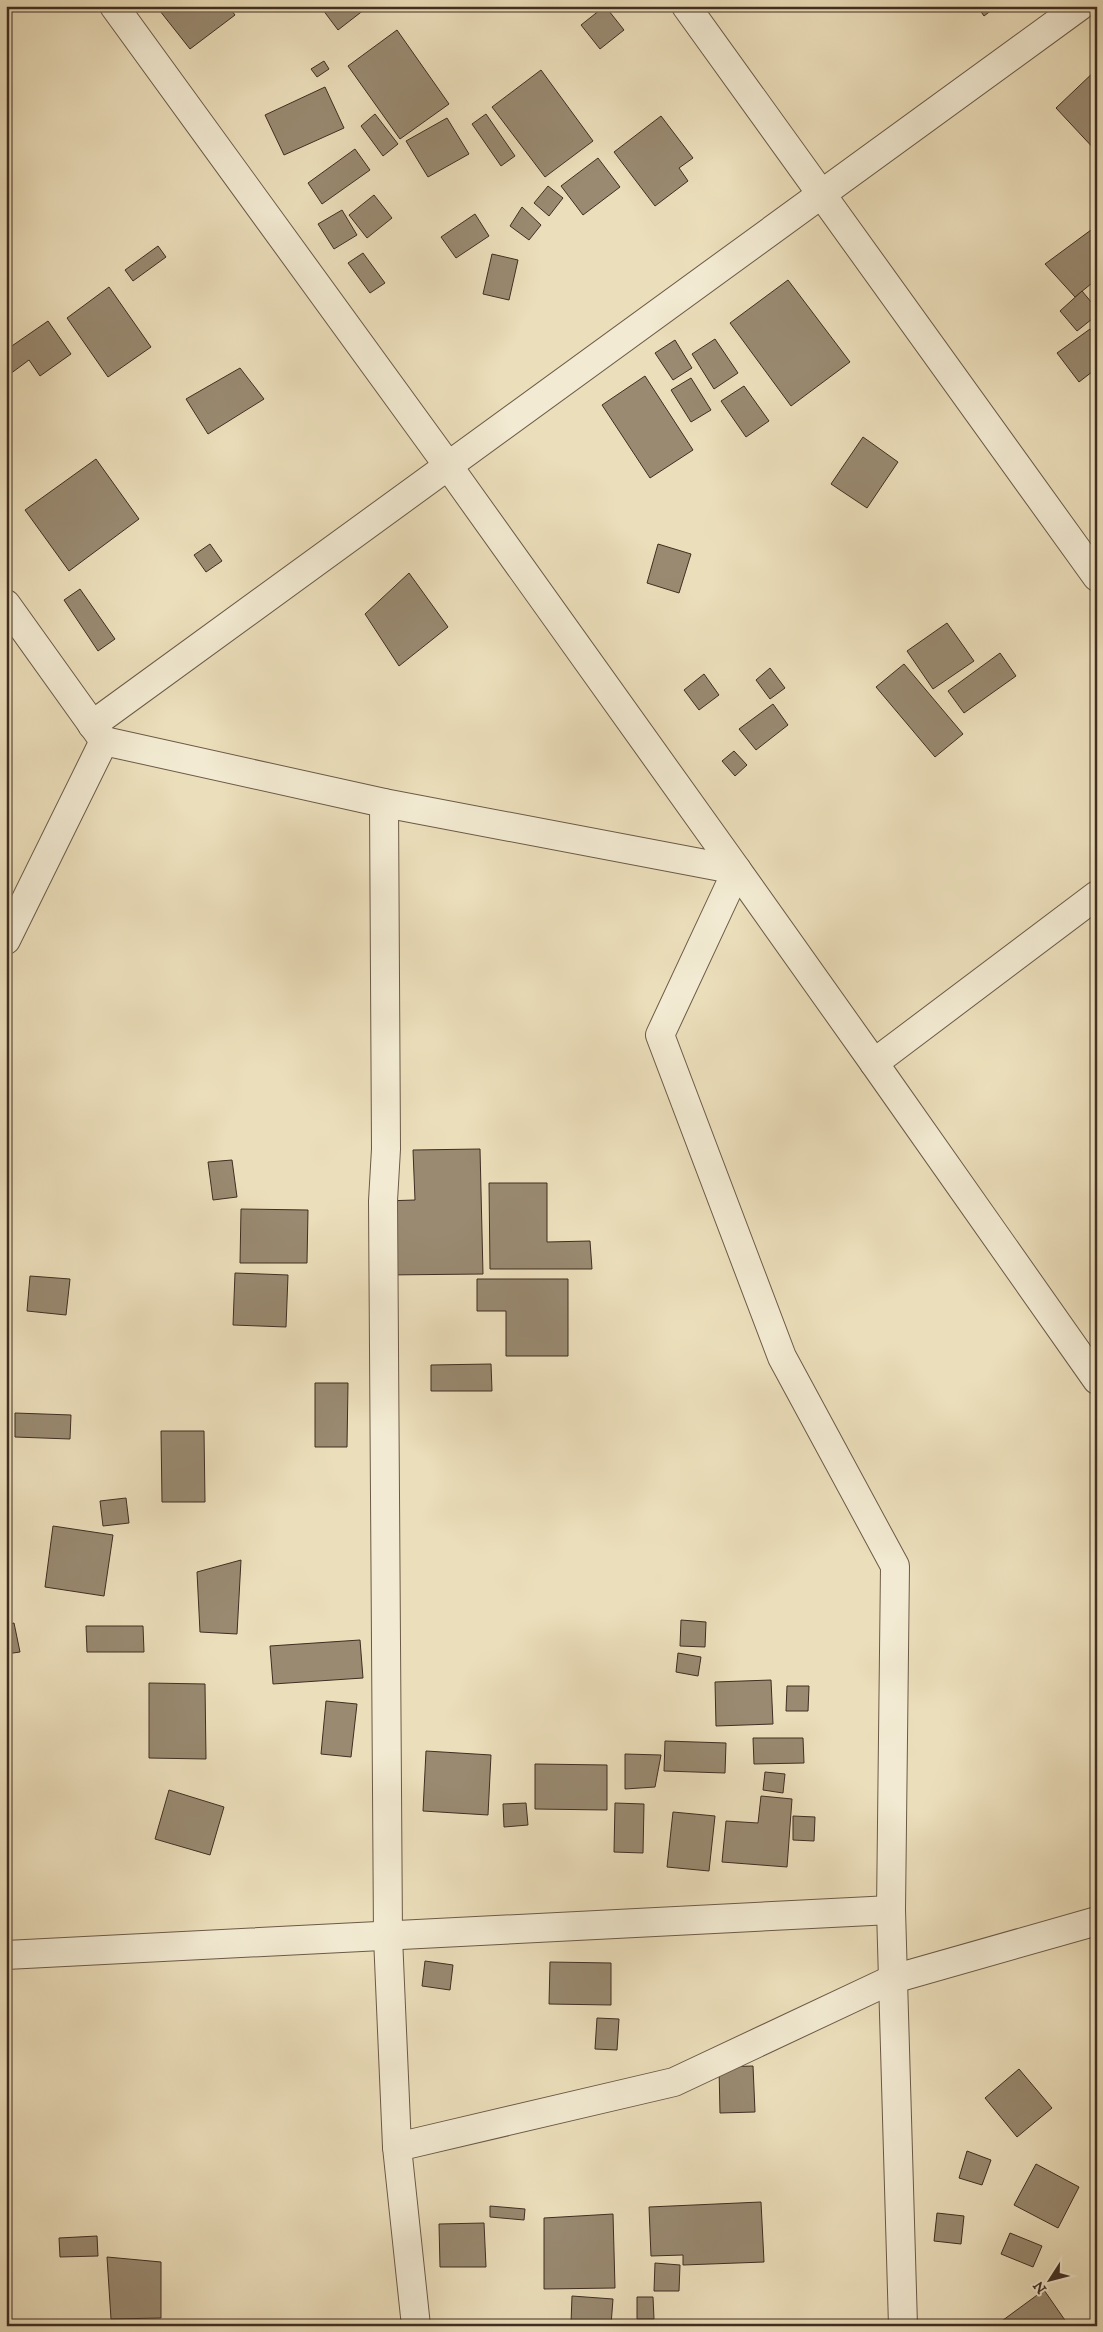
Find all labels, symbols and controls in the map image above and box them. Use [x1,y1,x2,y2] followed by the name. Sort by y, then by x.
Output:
[1026,2254,1076,2304] north arrow
[1029,2277,1051,2297] text: N

